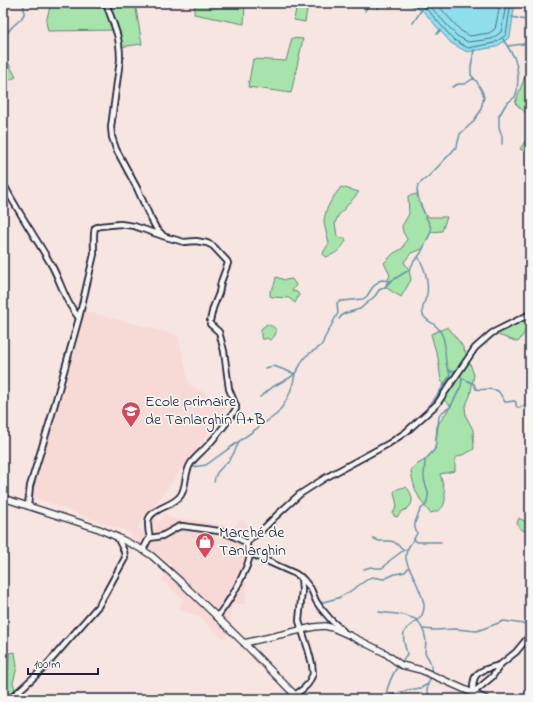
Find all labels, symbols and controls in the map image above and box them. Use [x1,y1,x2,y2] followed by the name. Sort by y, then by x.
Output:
[145,390,265,432] place label: Ecole primaire de Tanlarghin A+B
[120,400,142,428] school or university icon: Ecole primaire de Tanlarghin A+B
[219,521,286,563] place label: Marché de Tanlarghin
[194,531,216,559] shop icon: Marché de Tanlarghin
[28,650,98,676] scale bar
[34,656,61,674] text: 100 m

